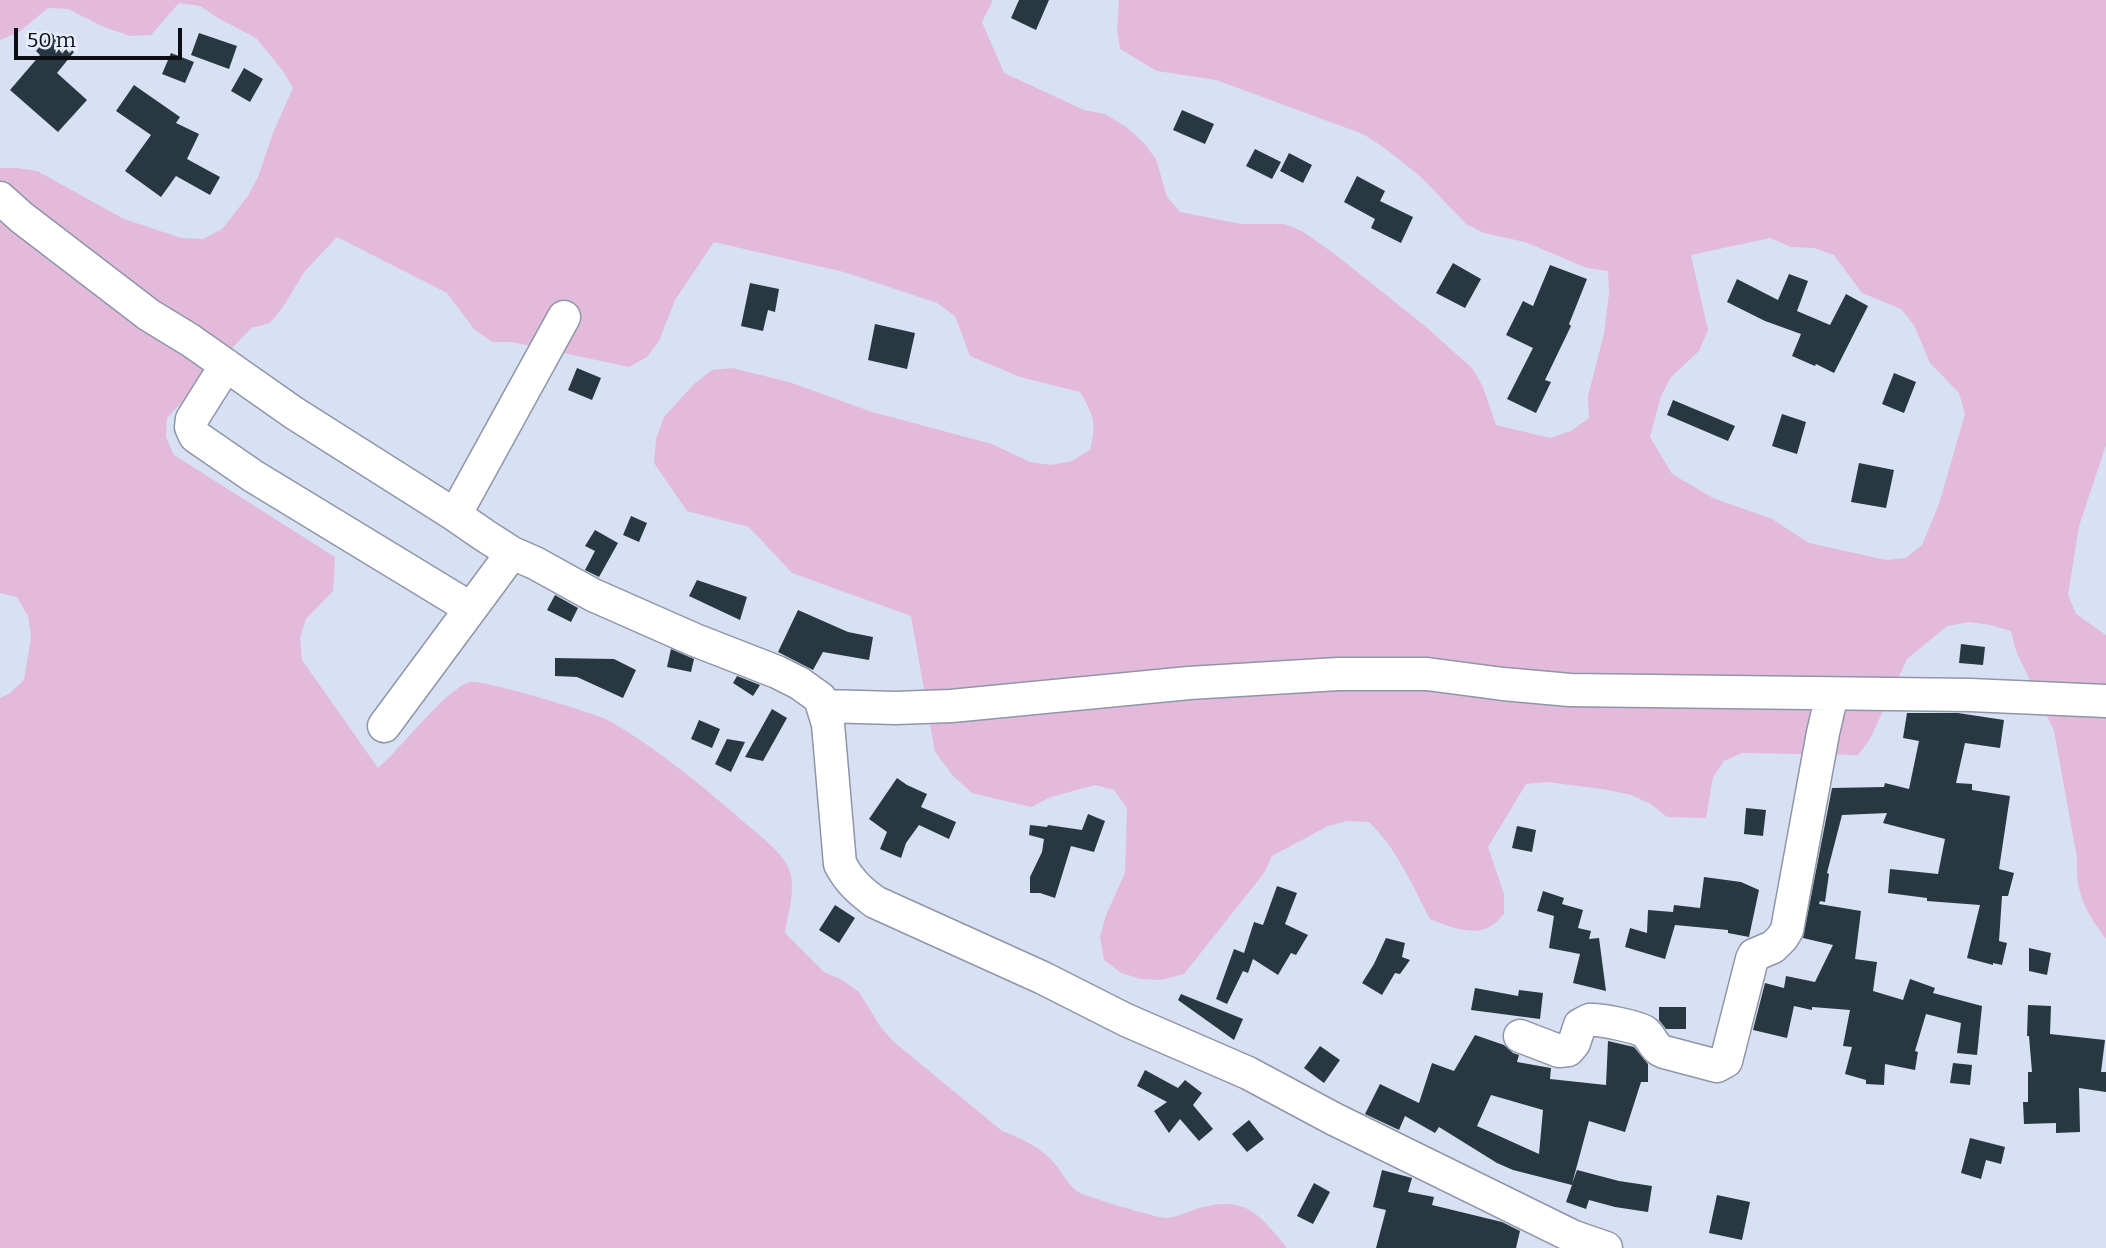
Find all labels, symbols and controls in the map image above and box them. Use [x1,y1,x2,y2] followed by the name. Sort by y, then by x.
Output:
[18,14,186,58] scale bar
[27,27,76,53] text: 50 m

